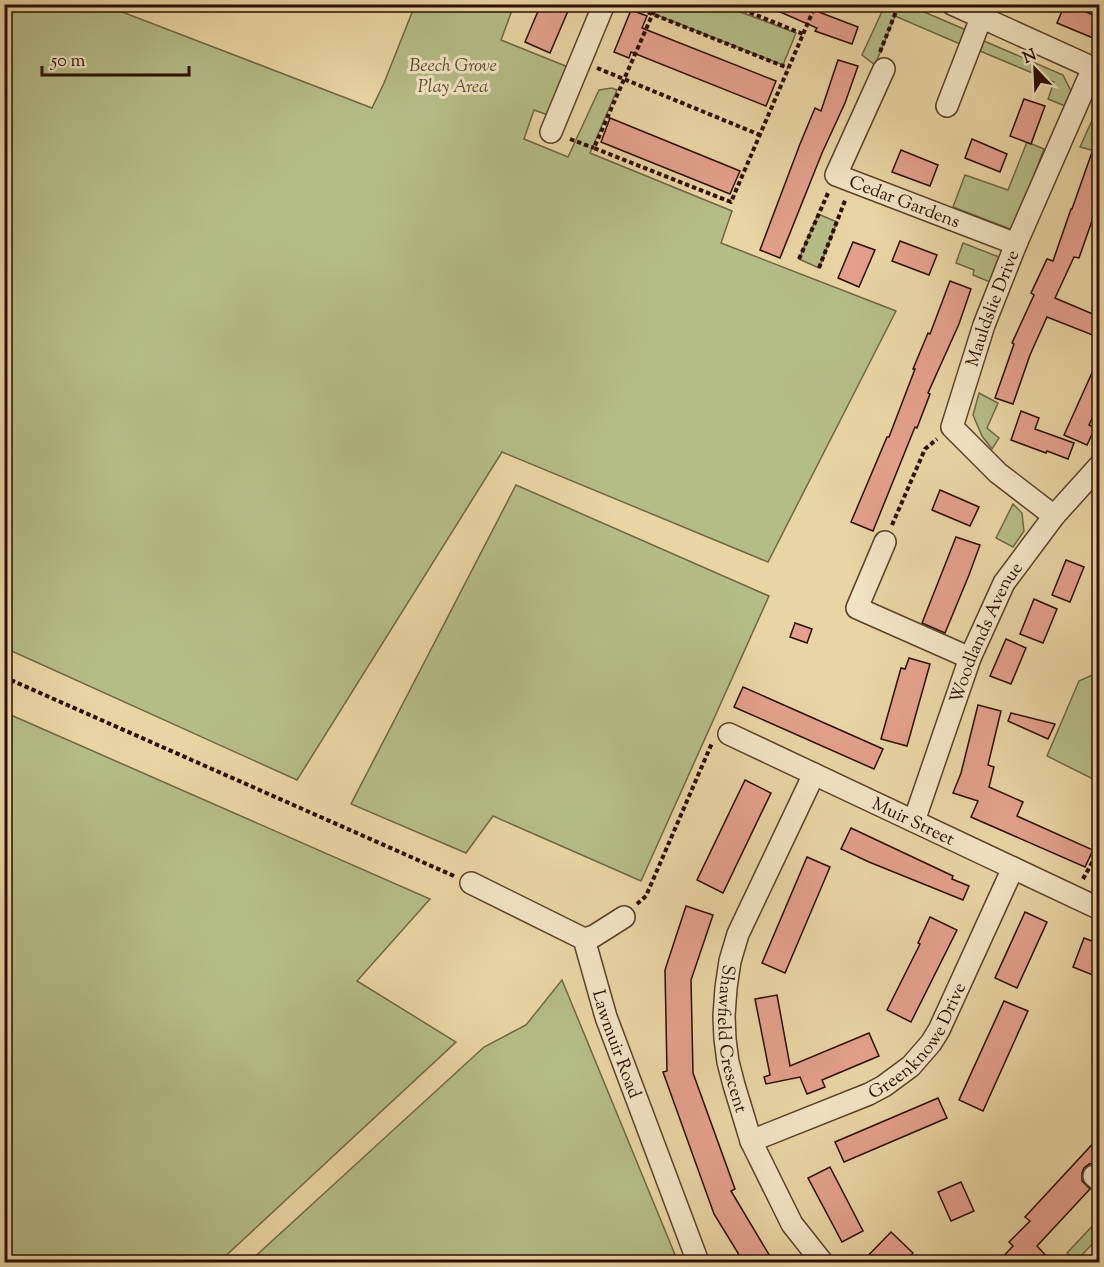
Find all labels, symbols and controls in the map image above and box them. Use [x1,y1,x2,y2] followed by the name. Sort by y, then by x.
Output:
[42,39,189,77] scale bar
[1005,39,1065,99] north arrow
[1020,44,1041,71] text: N
[50,49,86,75] text: 50 m
[409,54,497,101] park label: Beech Grove Play Area
[845,170,963,236] street label: Cedar Gardens
[961,247,1027,370] street label: Mauldslie Drive
[944,557,1030,707] street label: Woodlands Avenue
[867,792,958,854] street label: Muir Street
[709,963,753,1116] street label: Shawfield Crescent
[864,979,974,1107] street label: Greenknowe Drive
[584,987,646,1102] street label: Lawmuir Road

